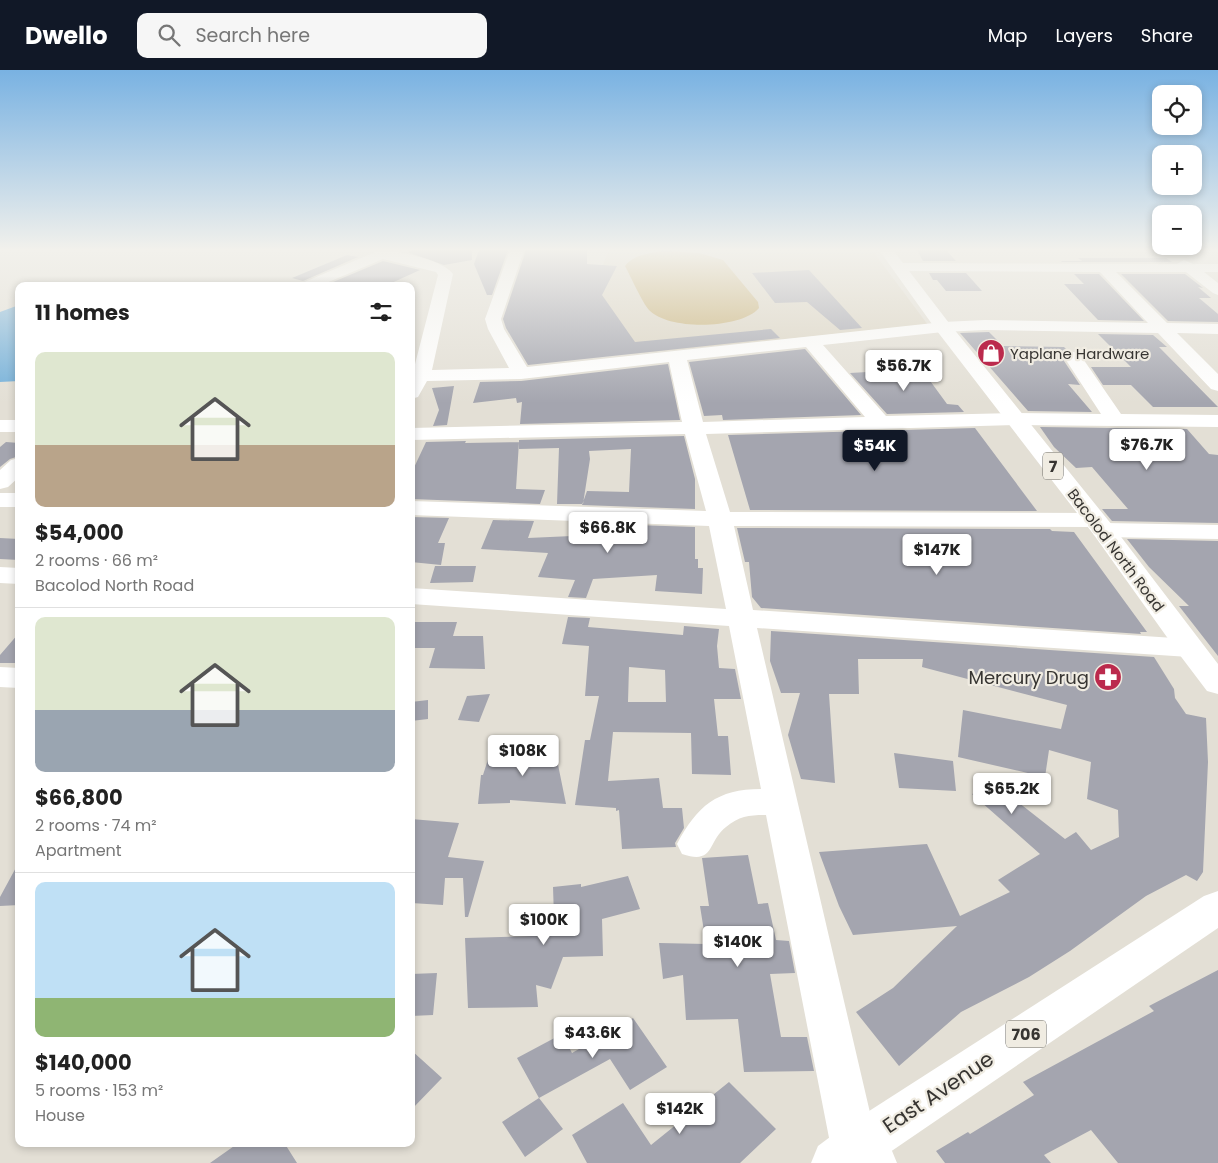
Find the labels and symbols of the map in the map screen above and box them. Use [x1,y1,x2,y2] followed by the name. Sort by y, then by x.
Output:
[976,338,1006,368] shop icon: Yaplane Hardware
[1010,343,1149,364] place label: Yaplane Hardware
[863,350,945,392] pin: $56.7K
[1106,428,1188,471] pin: $76.7K
[845,430,905,472] pin: $54K
[1043,452,1063,480] road number: 7
[1063,484,1169,616] street label: Bacolod North Road
[567,512,649,554] pin: $66.8K
[902,534,972,576] pin: $147K
[1093,662,1123,692] pharmacy icon: Mercury Drug
[968,665,1089,690] place label: Mercury Drug
[488,734,558,777] pin: $108K
[971,772,1053,815] pin: $65.2K
[509,904,579,946] pin: $100K
[703,926,773,968] pin: $140K
[552,1016,634,1059] pin: $43.6K
[1006,1021,1046,1048] road number: 706
[877,1044,999,1140] street label: East Avenue
[645,1092,715,1135] pin: $142K

